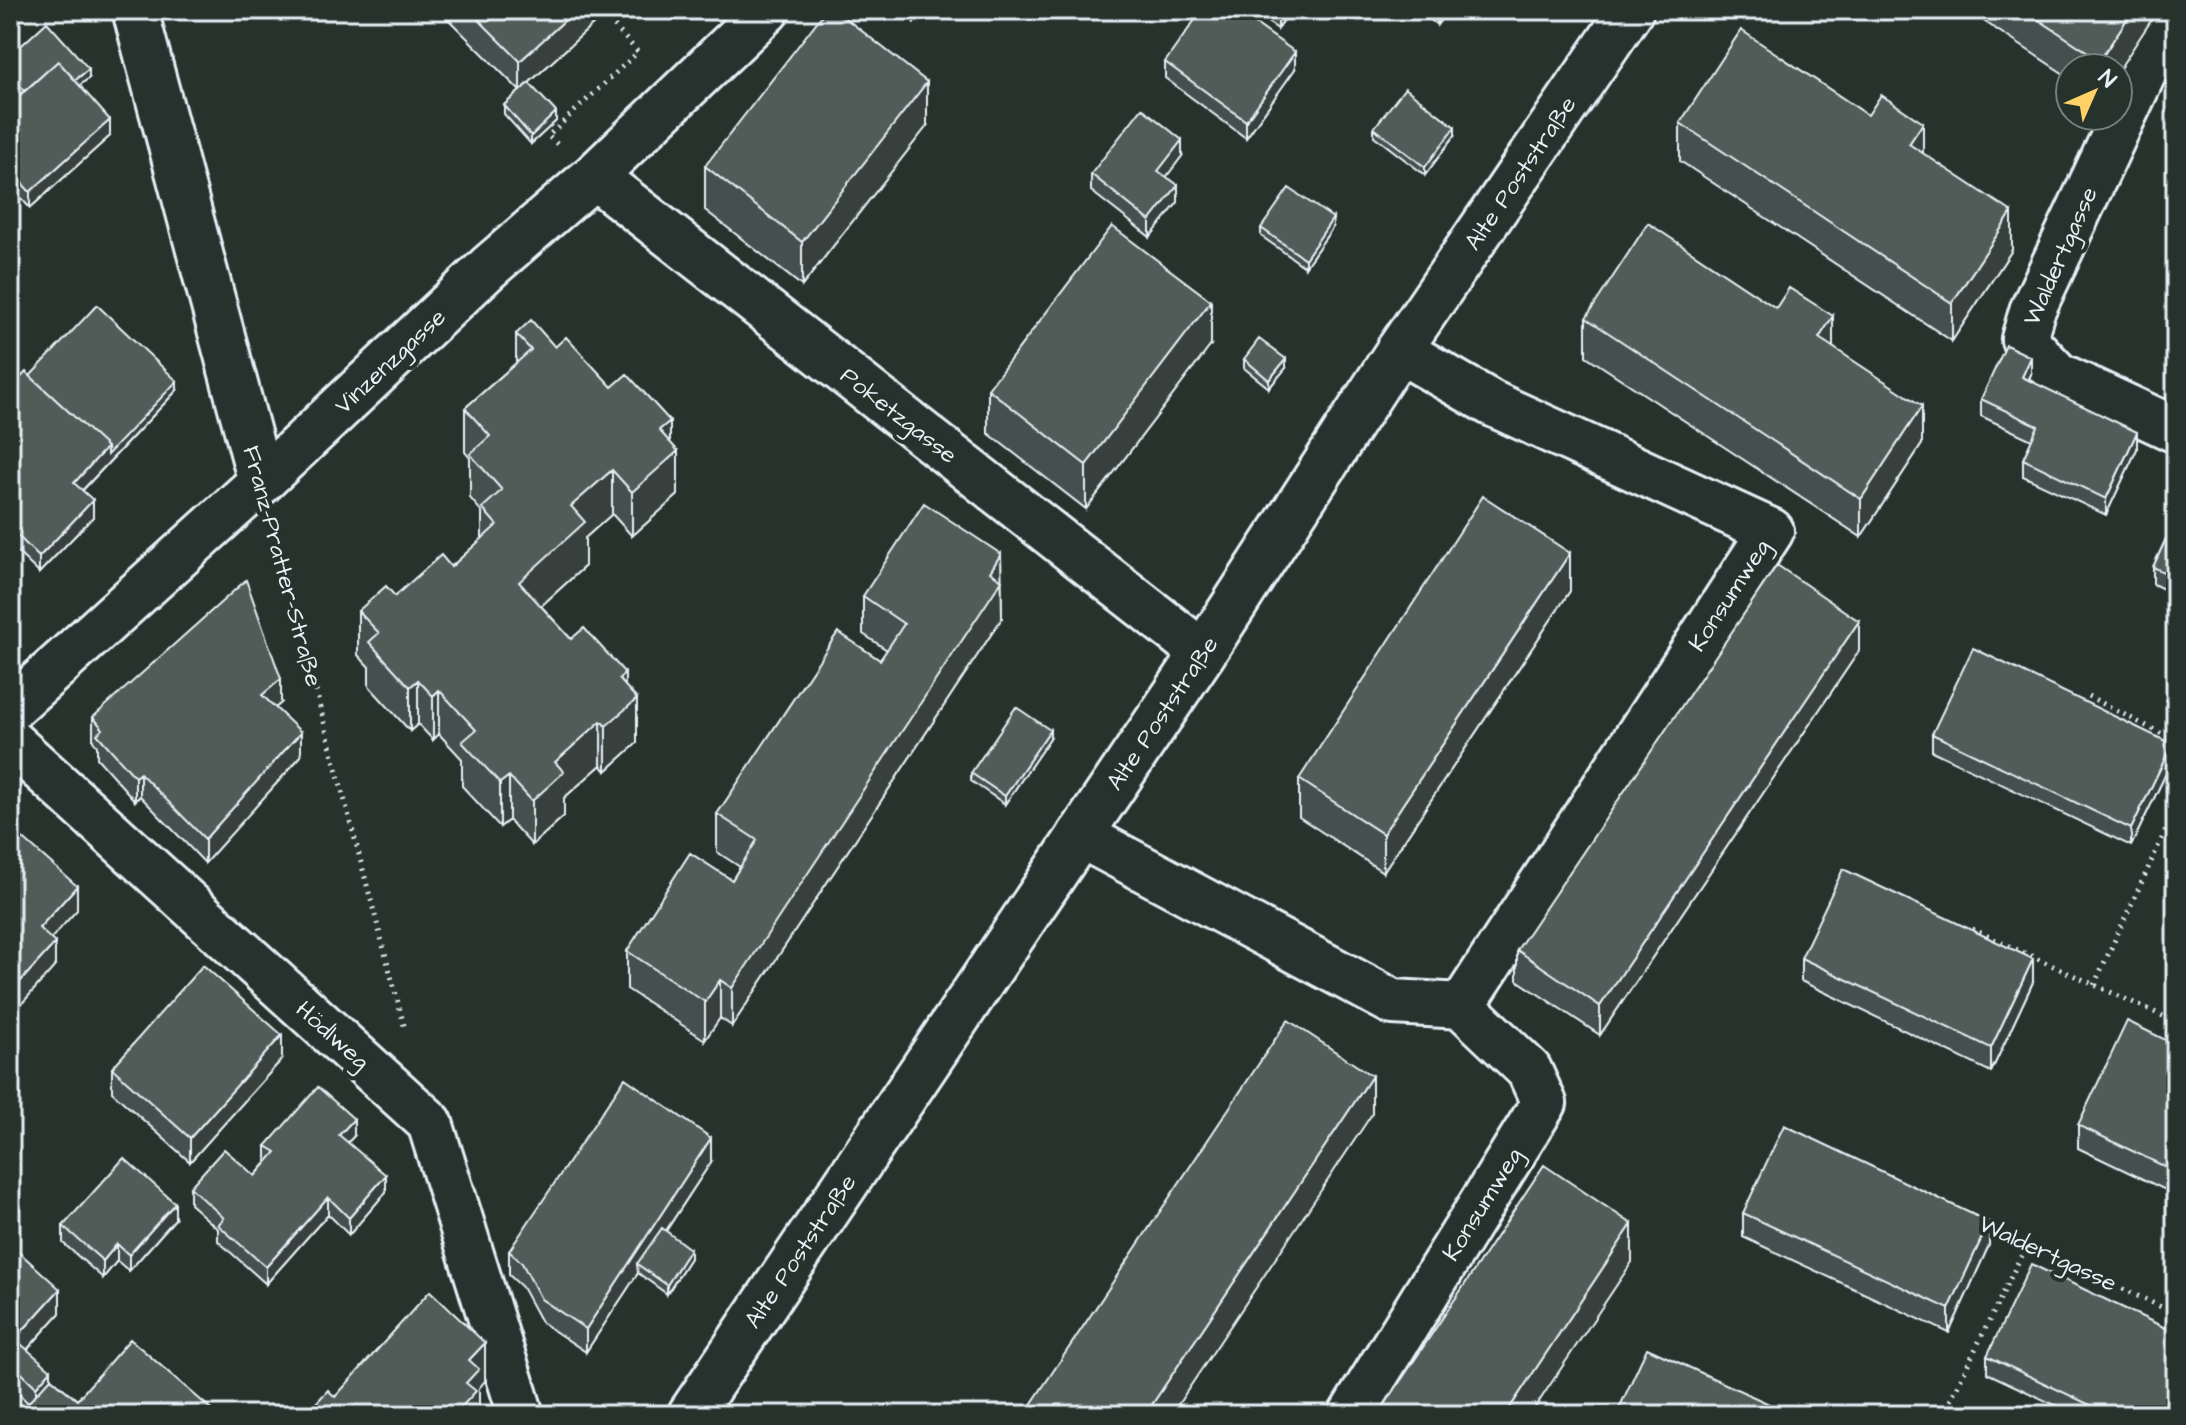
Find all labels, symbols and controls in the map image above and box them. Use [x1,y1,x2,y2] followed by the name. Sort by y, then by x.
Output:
[2054,52,2134,132] north arrow
[2091,63,2123,95] text: N
[1457,90,1585,257] street label: Alte Poststraße
[2015,182,2108,332] street label: Waldertgasse
[327,301,455,423] street label: Vinzenzgasse
[832,359,964,473] street label: Poketzgasse
[234,442,331,690] street label: Franz-Pratter-Straße
[1681,533,1780,659] street label: Konsumweg
[1099,630,1227,797] street label: Alte Poststraße
[287,993,377,1079] street label: Hödlweg
[1435,1141,1532,1268] street label: Konsumweg
[737,1168,865,1335] street label: Alte Poststraße
[1973,1207,2122,1302] street label: Waldertgasse

